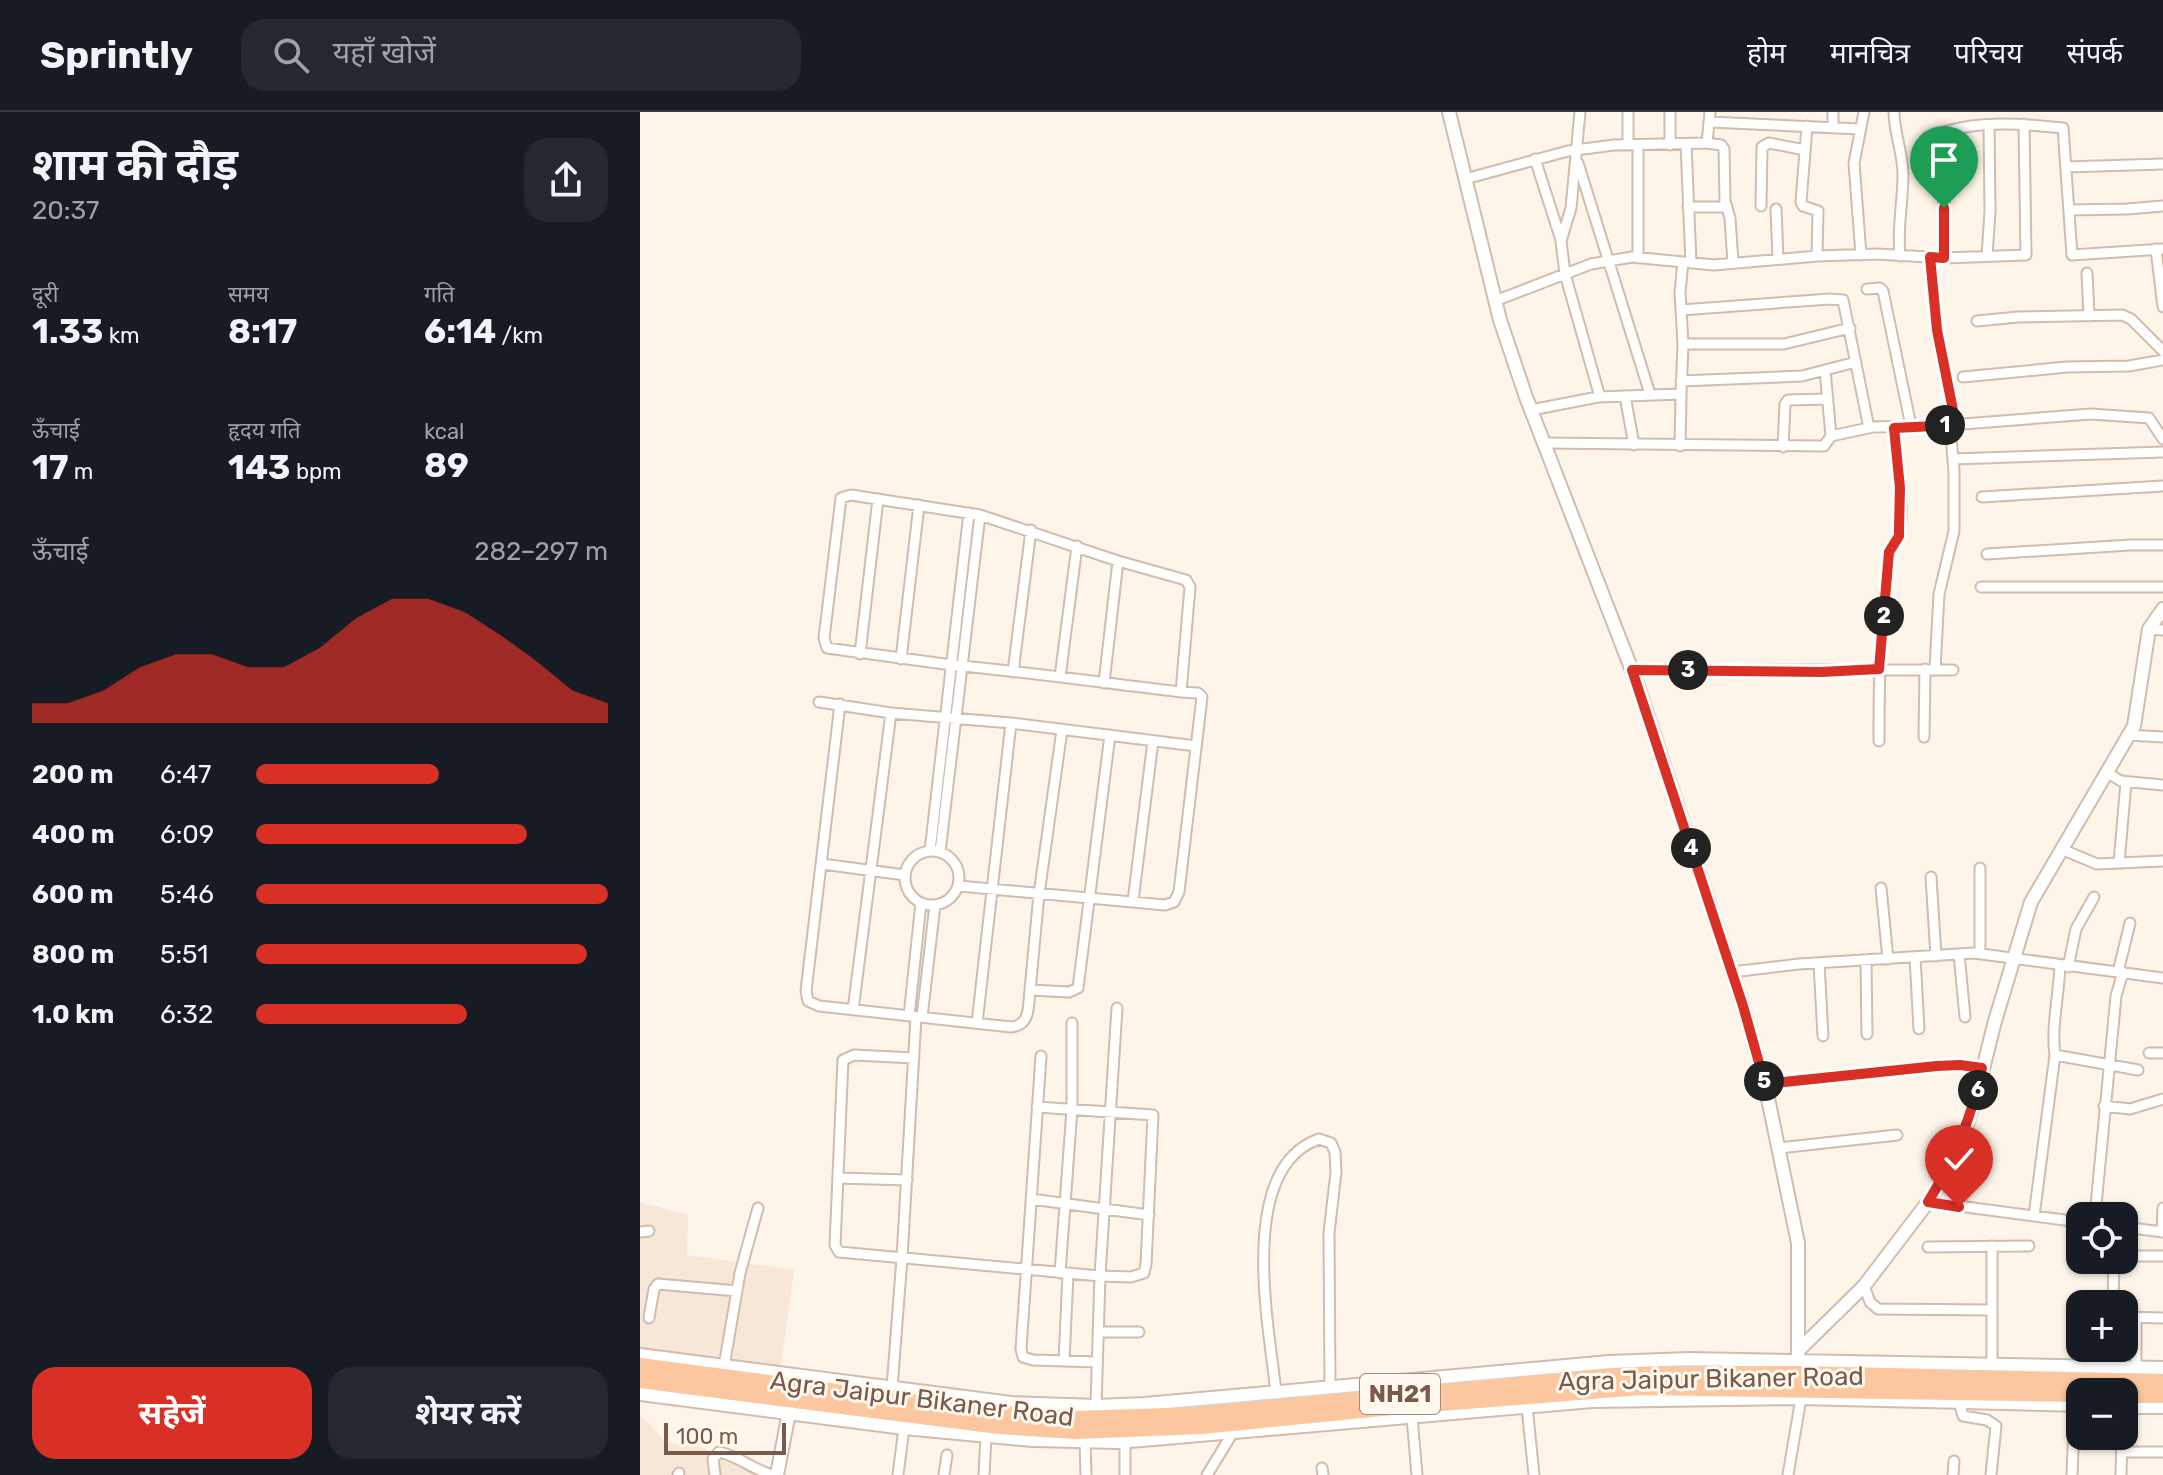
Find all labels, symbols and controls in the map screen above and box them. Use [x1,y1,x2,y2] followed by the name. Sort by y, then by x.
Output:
[241,19,801,91] search box
[40,32,193,78] text: Sprintly
[269,33,313,77] icon: search
[333,35,436,71] text: यहाँ खोजें
[1747,37,1786,70] text: होम
[1830,37,1910,70] text: मानचित्र
[1954,37,2023,70] text: परिचय
[2067,37,2123,70] text: संपर्क
[1910,126,1978,208] pin
[524,138,608,222] button: share
[1922,138,1966,182] icon: arrive
[32,139,238,191] text: शाम की दौड़
[32,195,99,226] text: 20:37
[32,281,58,308] text: दूरी
[228,281,269,308] text: समय
[424,281,455,308] text: गति
[32,311,103,352] text: 1.33
[228,311,297,352] text: 8:17
[424,311,496,352] text: 6:14
[103,322,140,349] text: km
[496,322,543,349] text: /km
[1925,405,1965,445] pin: 1
[1940,411,1950,438] text: 1
[32,417,80,444] text: ऊँचाई
[228,417,301,444] text: हृदय गति
[424,418,464,445] text: kcal
[424,445,469,486] text: 89
[32,447,68,488] text: 17
[228,447,291,488] text: 143
[68,458,93,485] text: m
[291,458,342,485] text: bpm
[32,536,88,567] text: ऊँचाई
[474,536,608,567] text: 282–297 m
[1864,596,1904,636] pin: 2
[1877,602,1891,629] text: 2
[1668,650,1708,690] pin: 3
[1681,656,1695,683] text: 3
[32,759,114,790] text: 200 m
[160,759,211,790] text: 6:47
[32,819,114,850] text: 400 m
[160,819,214,850] text: 6:09
[1671,828,1711,868] pin: 4
[1683,834,1699,861] text: 4
[32,879,114,910] text: 600 m
[160,879,214,910] text: 5:46
[32,939,114,970] text: 800 m
[160,939,208,970] text: 5:51
[32,999,114,1030] text: 1.0 km
[160,999,213,1030] text: 6:32
[1744,1061,1784,1101] pin: 5
[1757,1067,1771,1094] text: 5
[1958,1070,1998,1110] pin: 6
[1971,1076,1985,1103] text: 6
[1925,1125,1993,1207] pin
[1937,1137,1981,1181] icon: check
[2066,1202,2138,1450] map controls
[2066,1202,2138,1274] button: locate
[2066,1290,2138,1362] button: +
[1558,1361,1864,1397] street label: Agra Jaipur Bikaner Road
[768,1365,1076,1433] street label: Agra Jaipur Bikaner Road
[32,1367,312,1459] button: सहेजें
[328,1367,608,1459] button: शेयर करें
[1360,1374,1440,1414] road number: NH21
[2066,1378,2138,1450] button: −
[664,1419,786,1455] scale bar
[676,1423,738,1450] text: 100 m

